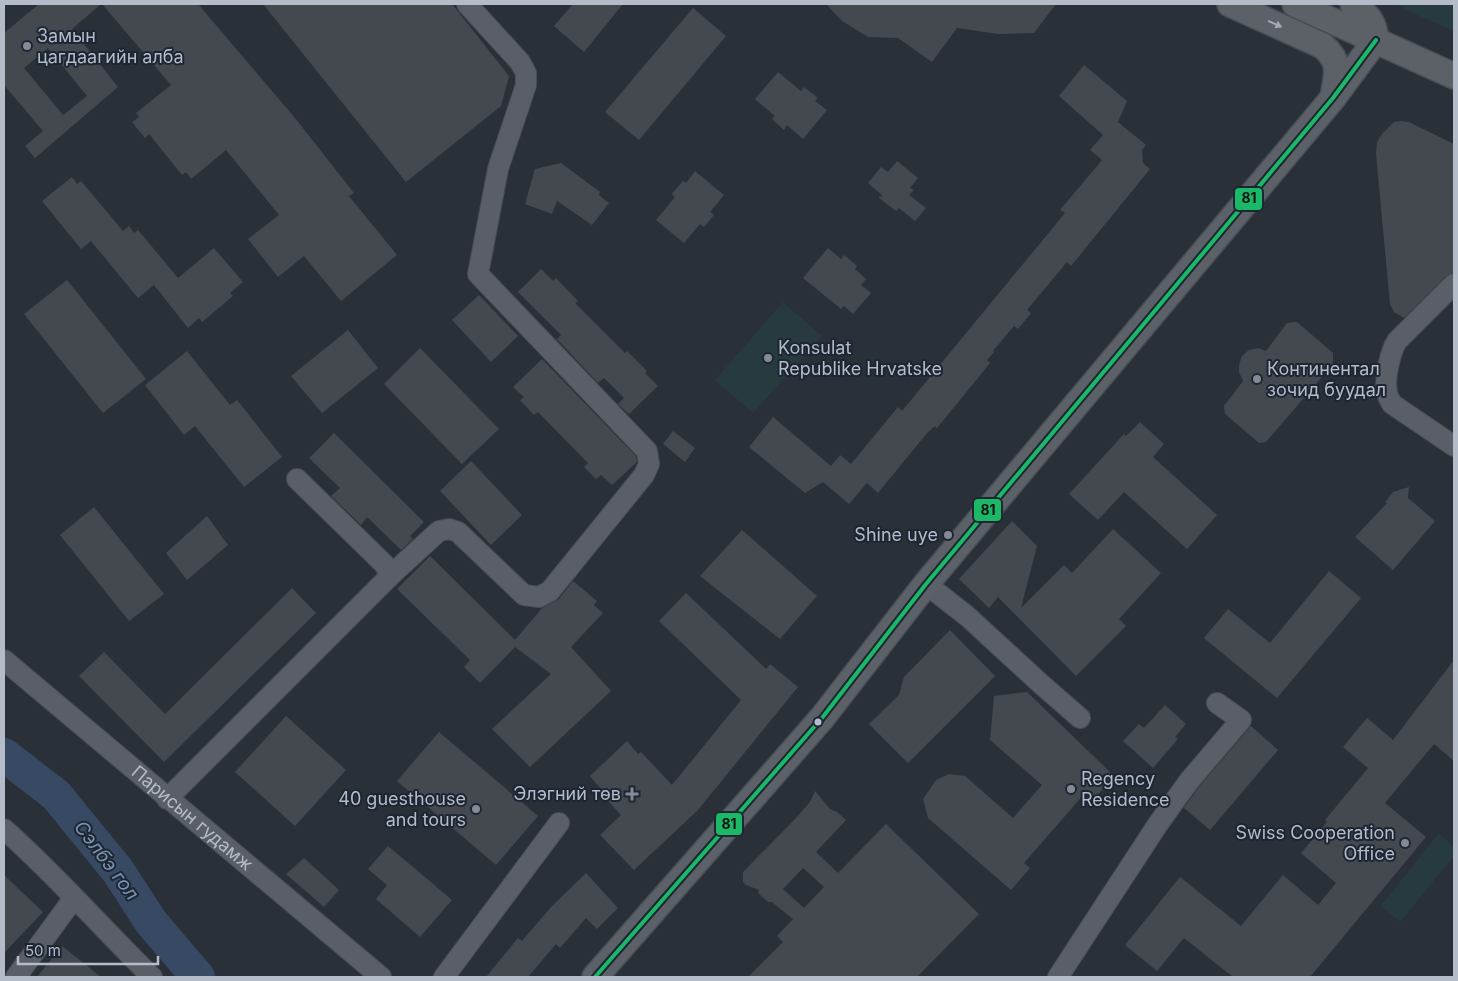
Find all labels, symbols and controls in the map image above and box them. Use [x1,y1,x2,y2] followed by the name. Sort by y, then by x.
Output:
[1268,20,1282,28] one-way arrow
[37,25,184,67] place label: Замын цагдаагийн алба
[21,40,33,52] marker: Замын цагдаагийн алба
[1234,187,1263,211] line badge: 81
[1241,189,1257,206] text: 81
[778,337,942,379] place label: Konsulat Republike Hrvatske
[762,352,774,364] marker: Konsulat Republike Hrvatske
[1267,358,1386,400] place label: Континентал зочид буудал
[1251,373,1263,385] marker: Континентал зочид буудал
[973,498,1002,522] line badge: 81
[980,501,996,518] text: 81
[854,524,938,545] place label: Shine uye
[942,529,954,541] marker: Shine uye
[813,717,823,727] unlabelled marker
[128,761,257,875] street label: Парисын гудамж
[1081,768,1170,810] place label: Regency Residence
[513,783,621,804] place label: Элэгний төв
[1065,783,1077,795] marker: Regency Residence
[625,787,639,801] marker: Элэгний төв
[338,788,466,830] place label: 40 guesthouse and tours
[470,803,482,815] marker: 40 guesthouse and tours
[715,812,743,836] line badge: 81
[721,815,737,832] text: 81
[69,816,144,904] water label: Сэлбэ гол
[1235,822,1395,864] place label: Swiss Cooperation Office
[1399,837,1411,849] marker: Swiss Cooperation Office
[18,934,158,966] scale bar
[25,941,61,960] text: 50 m

